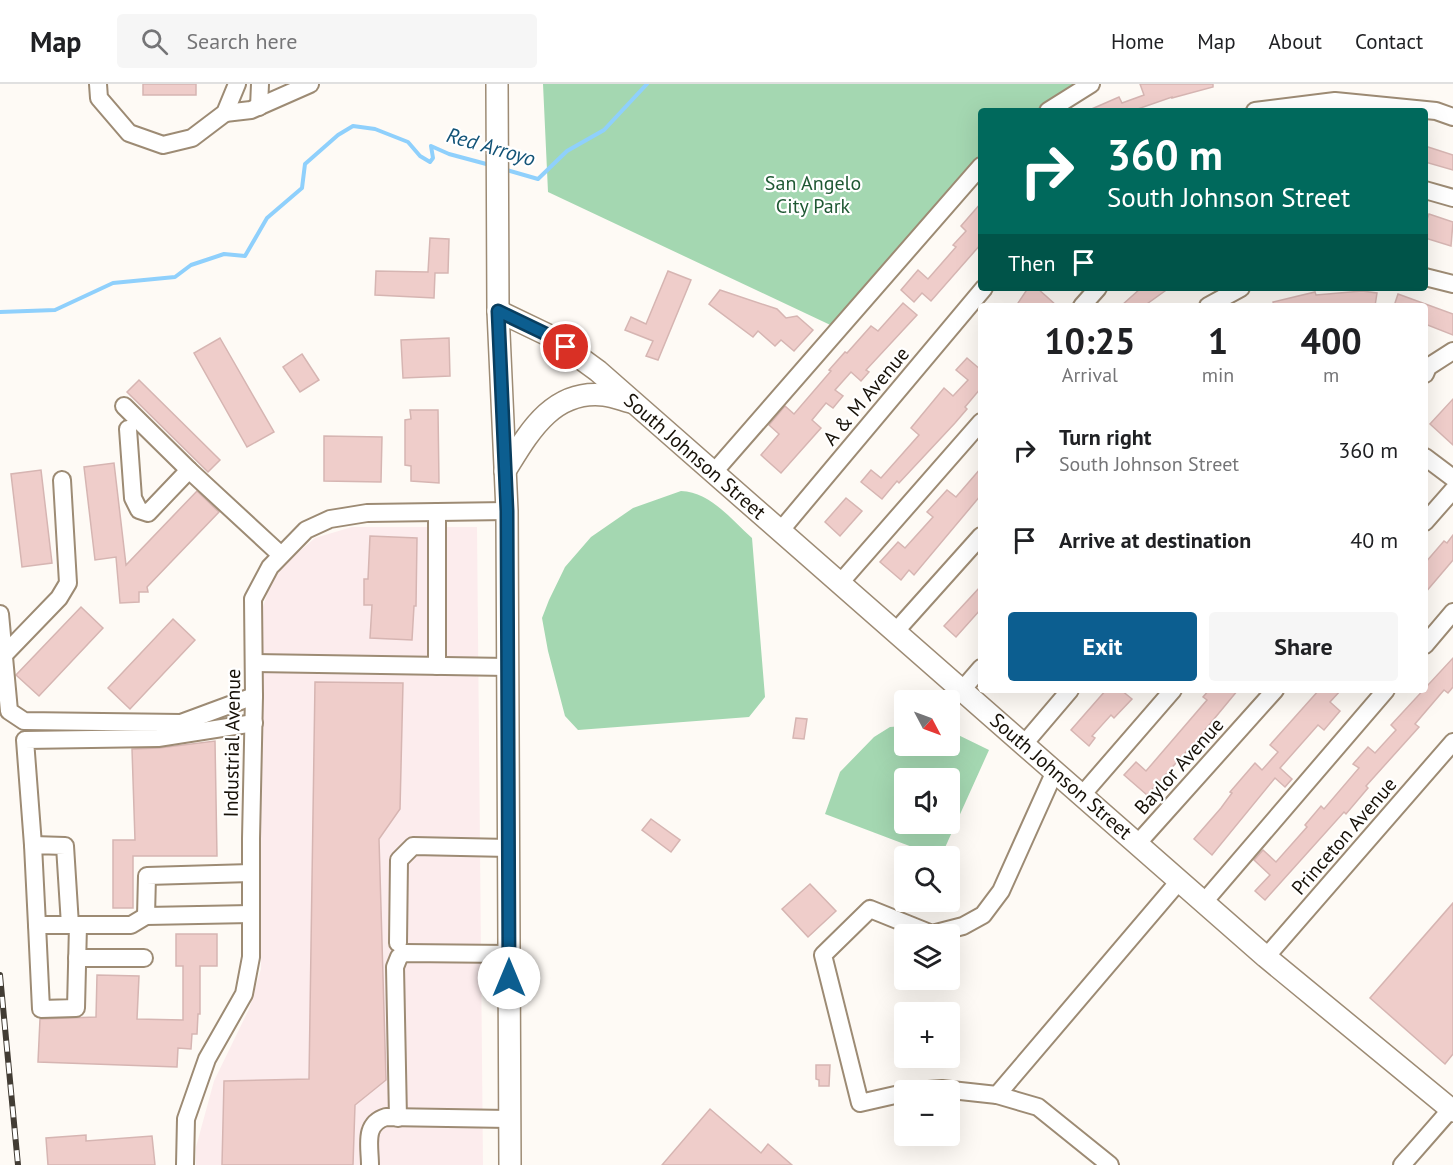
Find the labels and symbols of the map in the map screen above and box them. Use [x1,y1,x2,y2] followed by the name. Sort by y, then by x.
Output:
[444,121,539,172] water label: Red Arroyo
[765,170,861,219] park label: San Angelo City Park
[540,321,591,372] pin
[817,341,915,451] street label: A & M Avenue
[619,387,772,525] street label: South Johnson Street
[218,668,246,818] street label: Industrial Avenue
[894,690,960,756] north arrow
[985,707,1138,845] street label: South Johnson Street
[1129,712,1229,820] street label: Baylor Avenue
[1286,772,1402,900] street label: Princeton Avenue
[477,946,541,1010] position arrow

